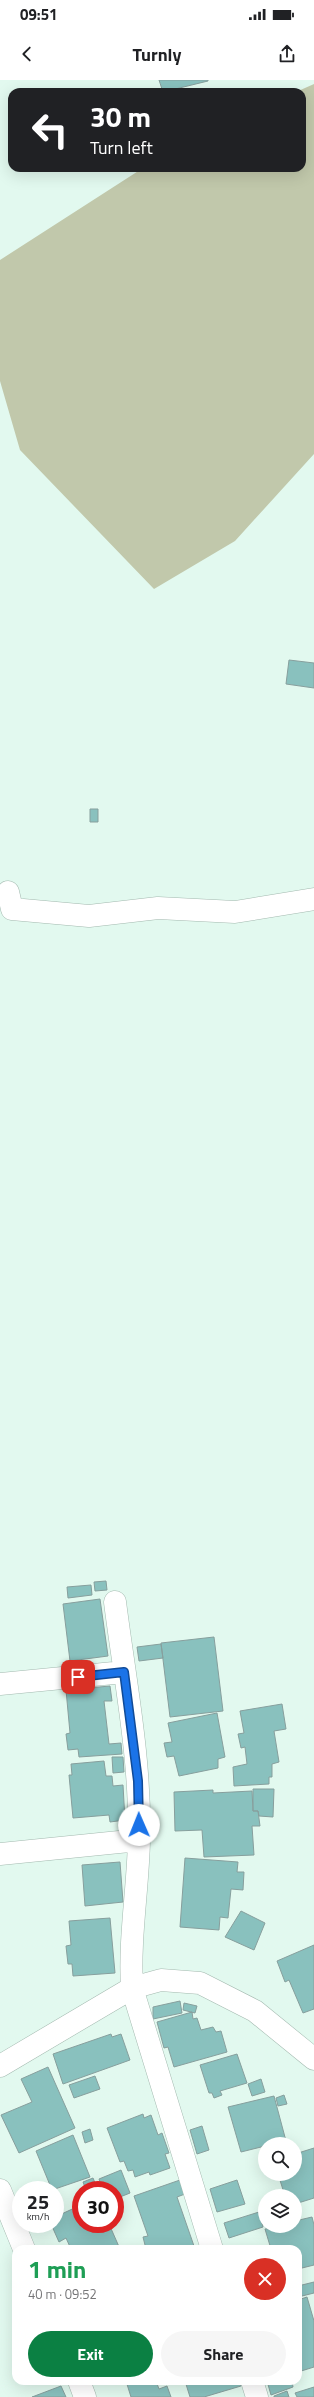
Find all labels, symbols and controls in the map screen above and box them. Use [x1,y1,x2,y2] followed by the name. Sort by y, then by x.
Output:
[20,3,57,26] text: 09:51
[133,41,181,68] text: Turnly
[16,43,38,65] icon: back
[276,43,298,65] icon: share
[90,95,151,138] text: 30 m
[24,104,76,156] icon: left
[90,134,153,161] text: Turn left
[61,1660,95,1694] pin
[67,1666,89,1688] icon: arrive
[118,1804,160,1846] position arrow
[258,2137,302,2233] map controls
[258,2137,302,2181] button: search
[72,2181,124,2233] speed limit sign: 30
[27,2186,49,2217] text: 25
[258,2189,302,2233] button: layers
[27,2209,49,2224] text: km/h
[28,2251,86,2287] text: 1 min
[244,2258,286,2300] button: close
[28,2284,97,2304] text: 40 m · 09:52
[28,2331,153,2377] button: Exit
[161,2331,286,2377] button: Share

